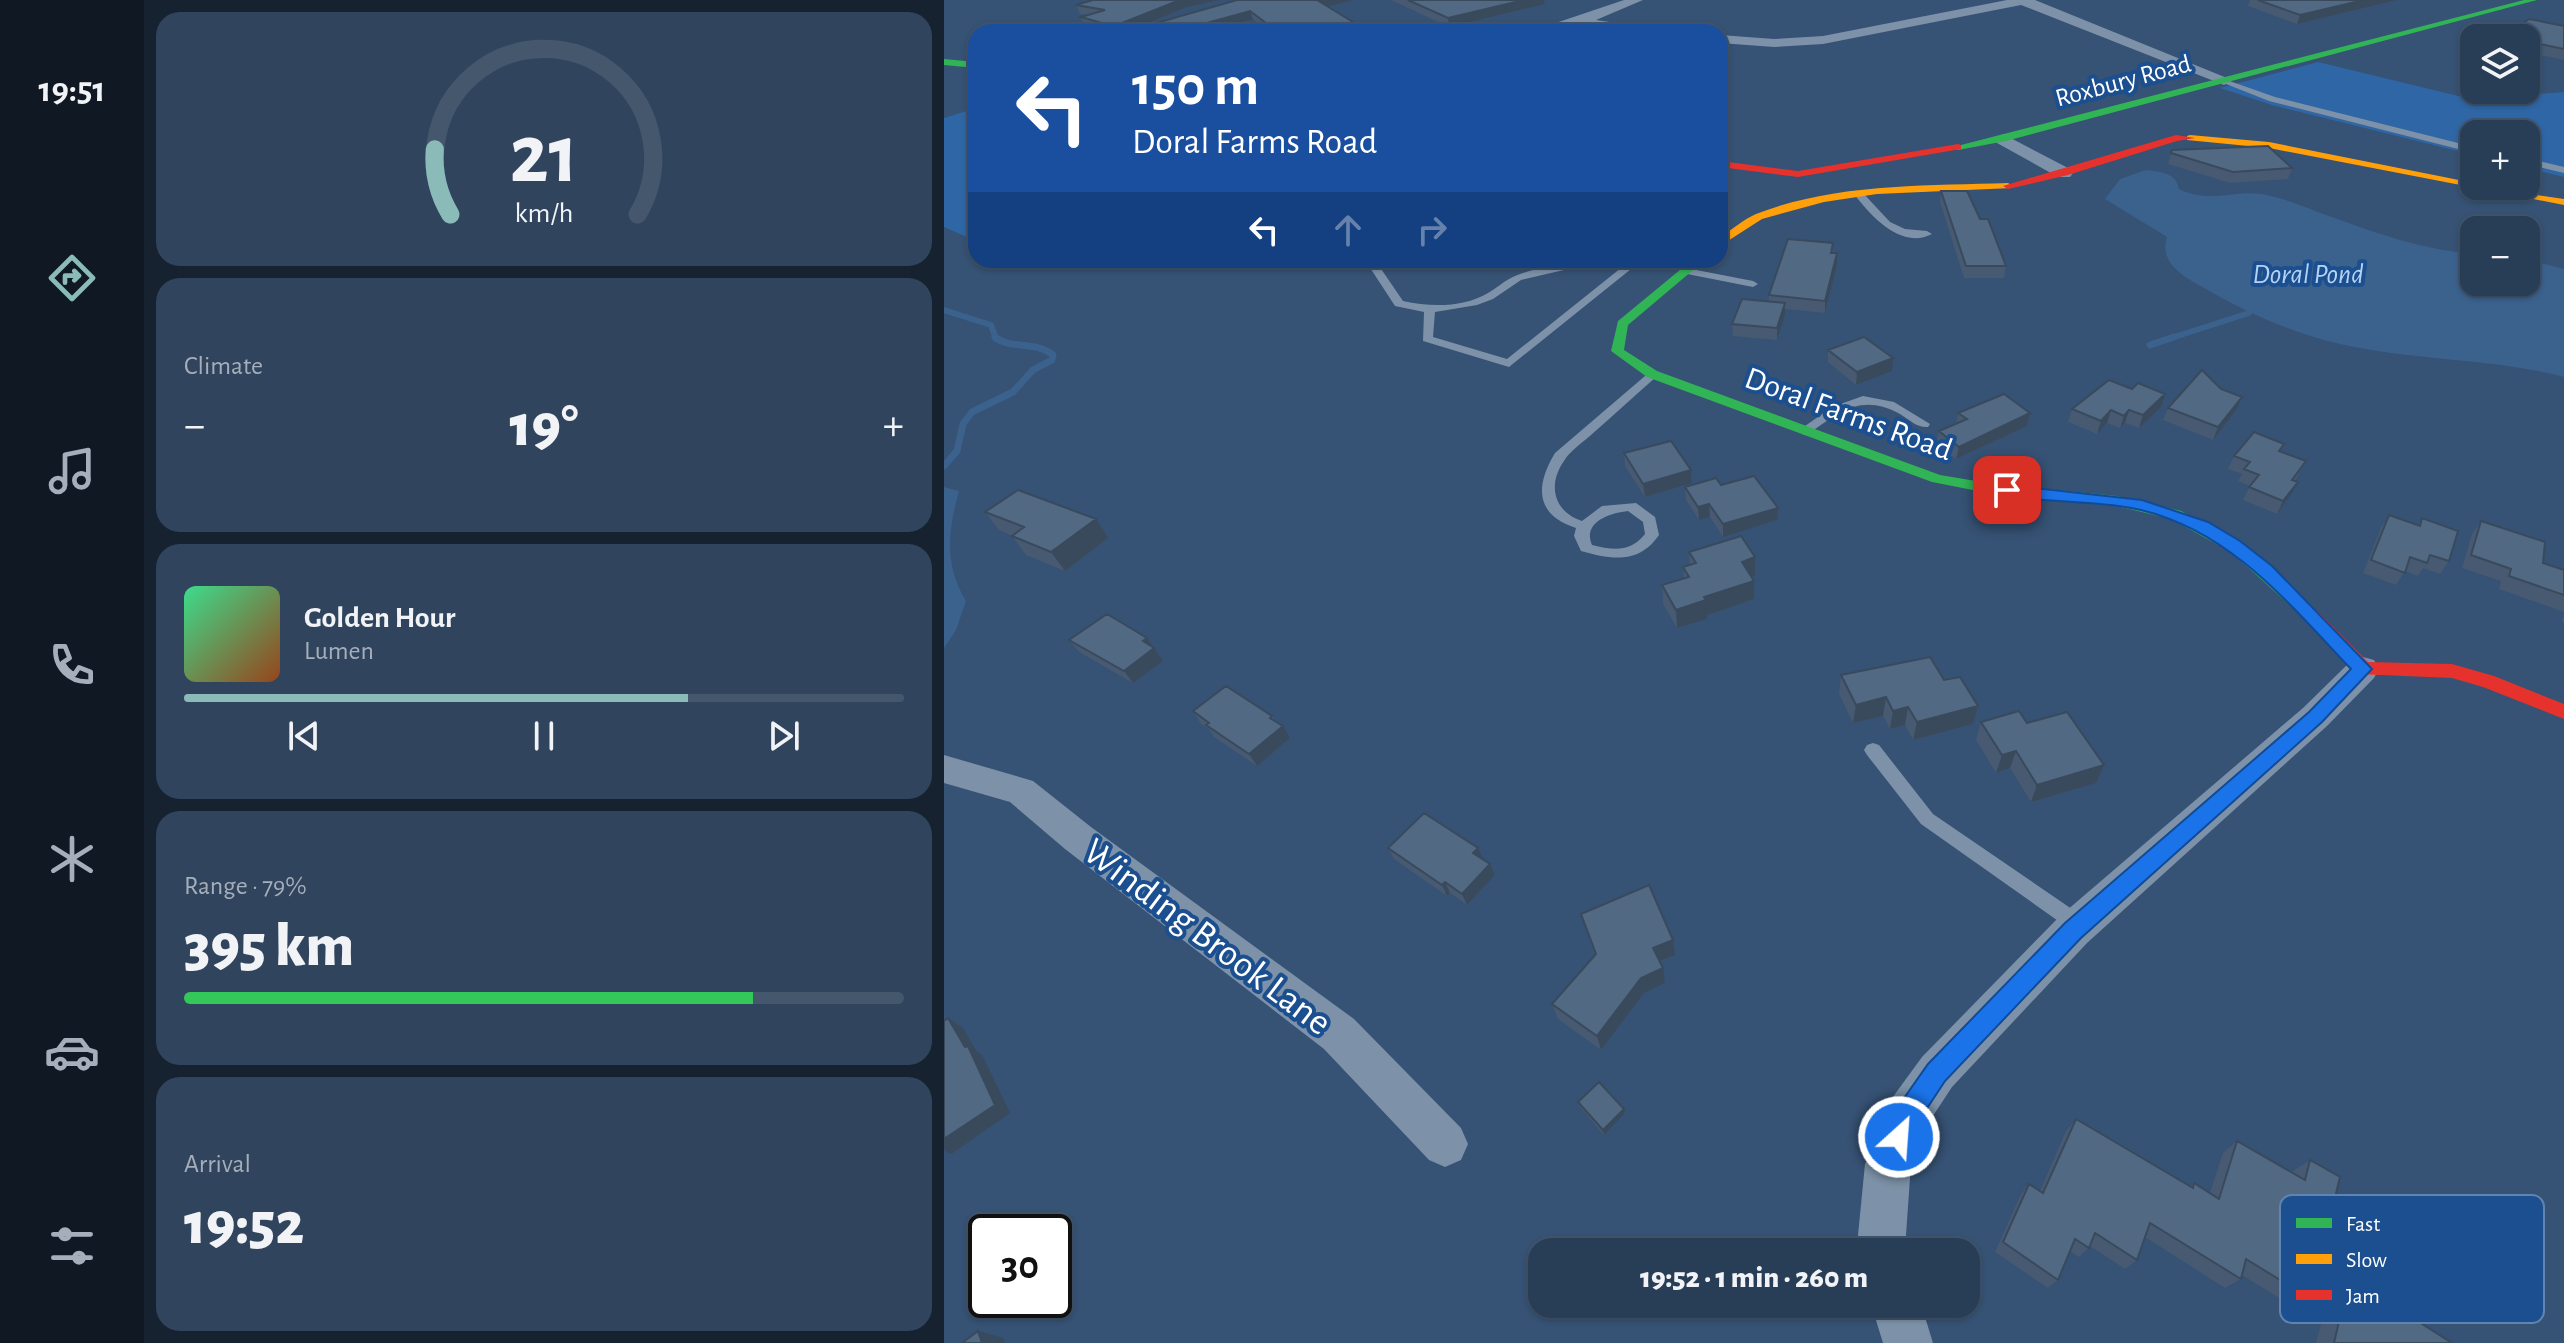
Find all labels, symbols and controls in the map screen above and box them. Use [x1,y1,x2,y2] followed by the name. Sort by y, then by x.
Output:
[2460,24,2540,296] map controls
[2460,24,2540,104] button: layers
[2053,50,2194,112] street label: Roxbury Road
[1000,56,1104,160] icon: left
[1132,59,1259,115] text: 150 m
[38,72,106,108] text: 19:51
[509,114,579,198] text: 21
[2460,120,2540,200] button: +
[1132,124,1377,160] text: Doral Farms Road
[515,199,573,228] text: km/h
[1242,208,1286,252] icon: left
[1326,208,1370,252] icon: ahead
[1410,208,1454,252] icon: right
[2460,216,2540,296] button: −
[44,250,100,306] icon: directions
[2253,261,2364,289] water label: Doral Pond
[184,353,263,379] text: Climate
[1741,362,1957,466] street label: Doral Farms Road
[510,397,578,457] text: 19°
[184,404,205,448] text: −
[883,404,904,448] text: +
[44,443,100,499] icon: music
[1973,456,2041,524] pin
[1985,468,2029,512] icon: arrive
[304,603,456,633] text: Golden Hour
[44,637,100,693] icon: phone
[304,638,374,664] text: Lumen
[282,714,326,758] icon: previous
[522,714,566,758] icon: pause
[762,714,806,758] icon: next
[44,831,100,887] icon: climate
[1076,832,1338,1043] street label: Winding Brook Lane
[184,873,307,899] text: Range · 79%
[184,917,354,977] text: 395 km
[44,1024,100,1080] icon: car
[1857,1095,1941,1179] position arrow
[184,1151,251,1177] text: Arrival
[184,1195,304,1255] text: 19:52
[2280,1195,2544,1323] legend
[2346,1213,2380,1235] text: Fast
[968,1214,1072,1318] speed limit sign: 30
[44,1218,100,1274] icon: filters
[2346,1249,2387,1271] text: Slow
[1640,1263,1868,1293] text: 19:52 · 1 min · 260 m
[2346,1285,2380,1307] text: Jam

